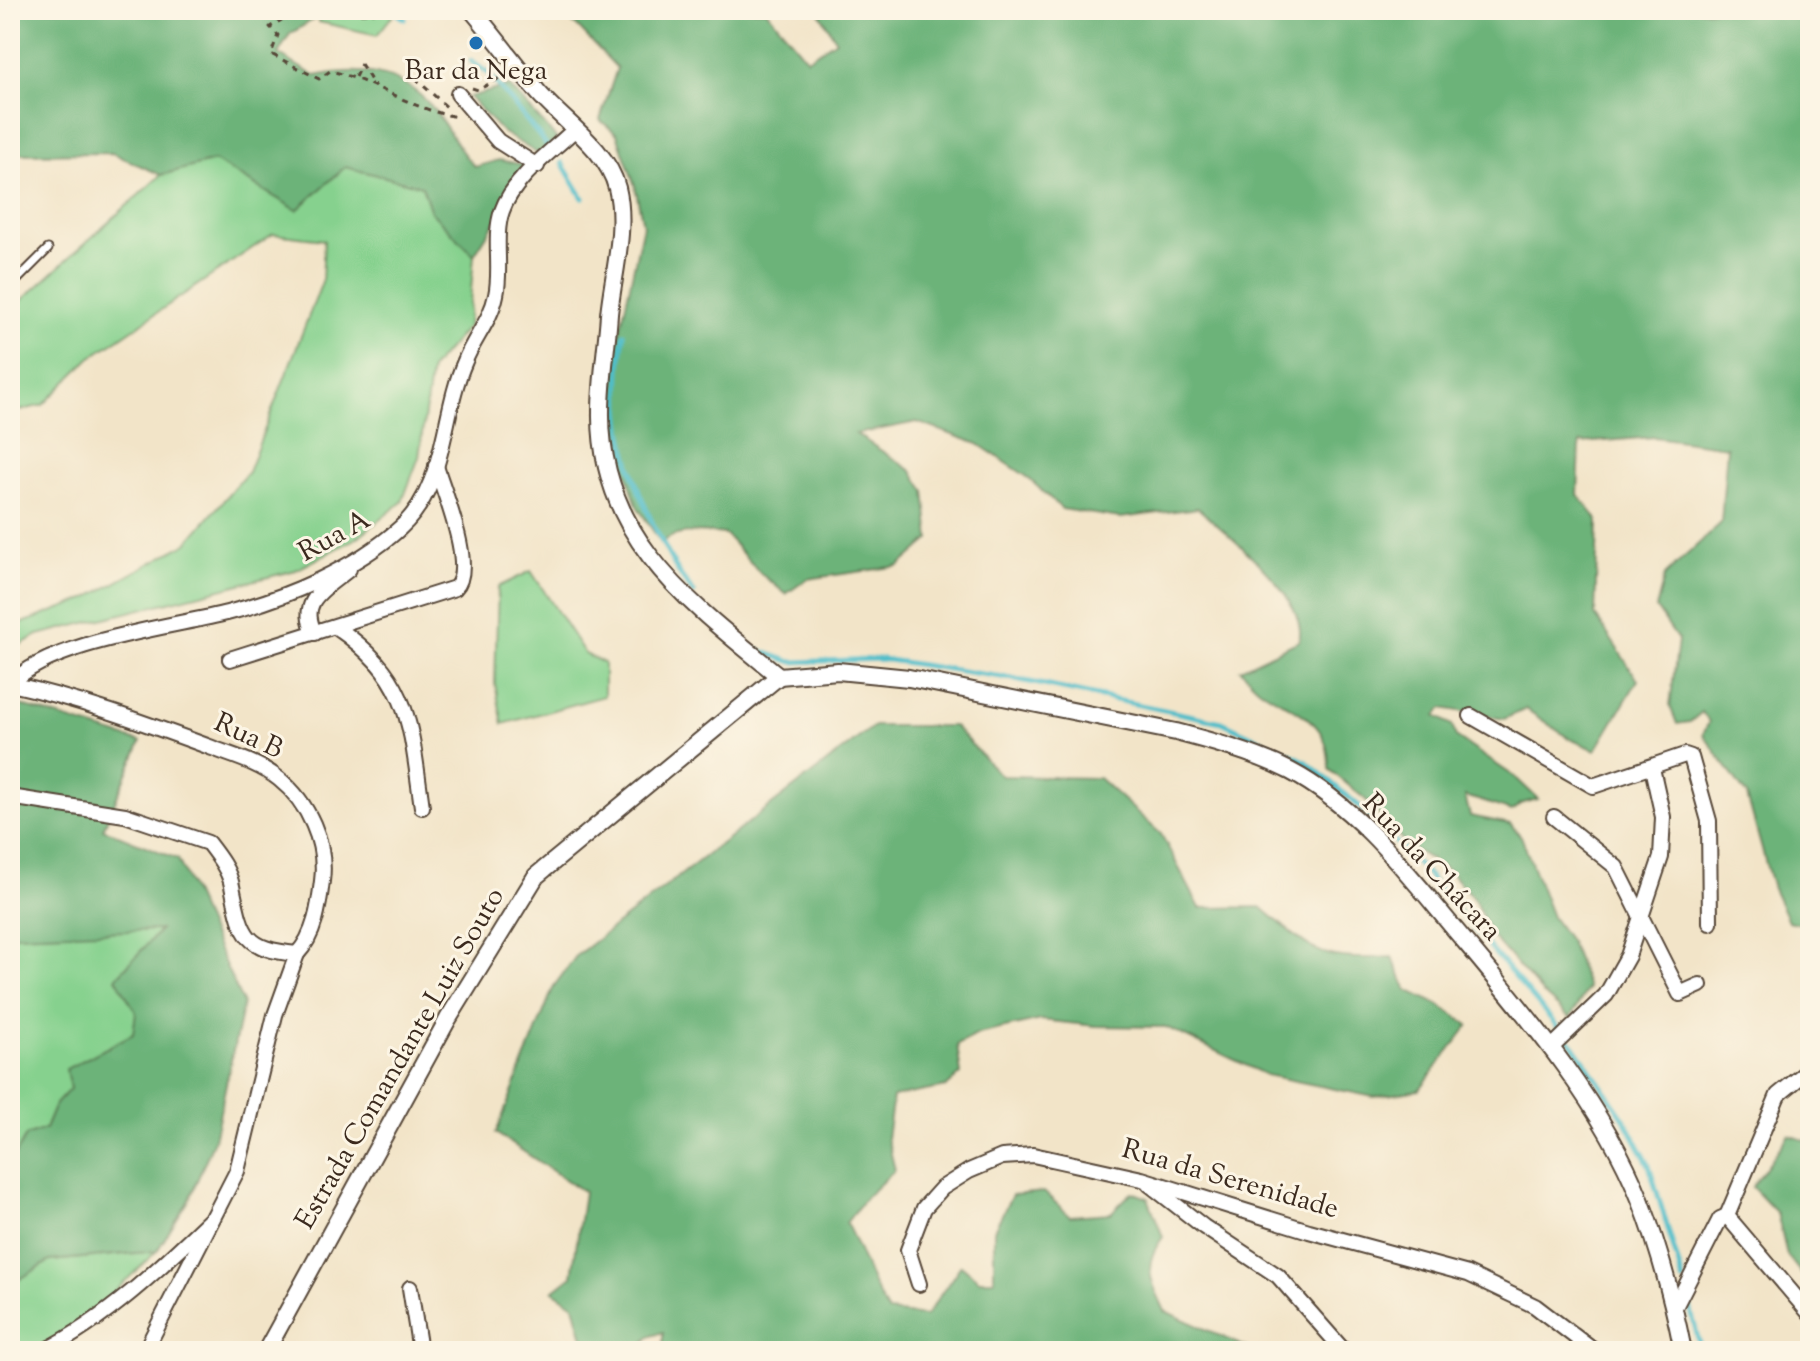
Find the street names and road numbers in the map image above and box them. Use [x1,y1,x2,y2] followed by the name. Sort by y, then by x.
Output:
[292,501,379,573] street label: Rua A
[207,704,289,770] street label: Rua B
[1352,785,1510,951] street label: Rua da Chácara
[286,881,516,1237] street label: Estrada Comandante Luiz Souto
[1117,1130,1343,1230] street label: Rua da Serenidade

